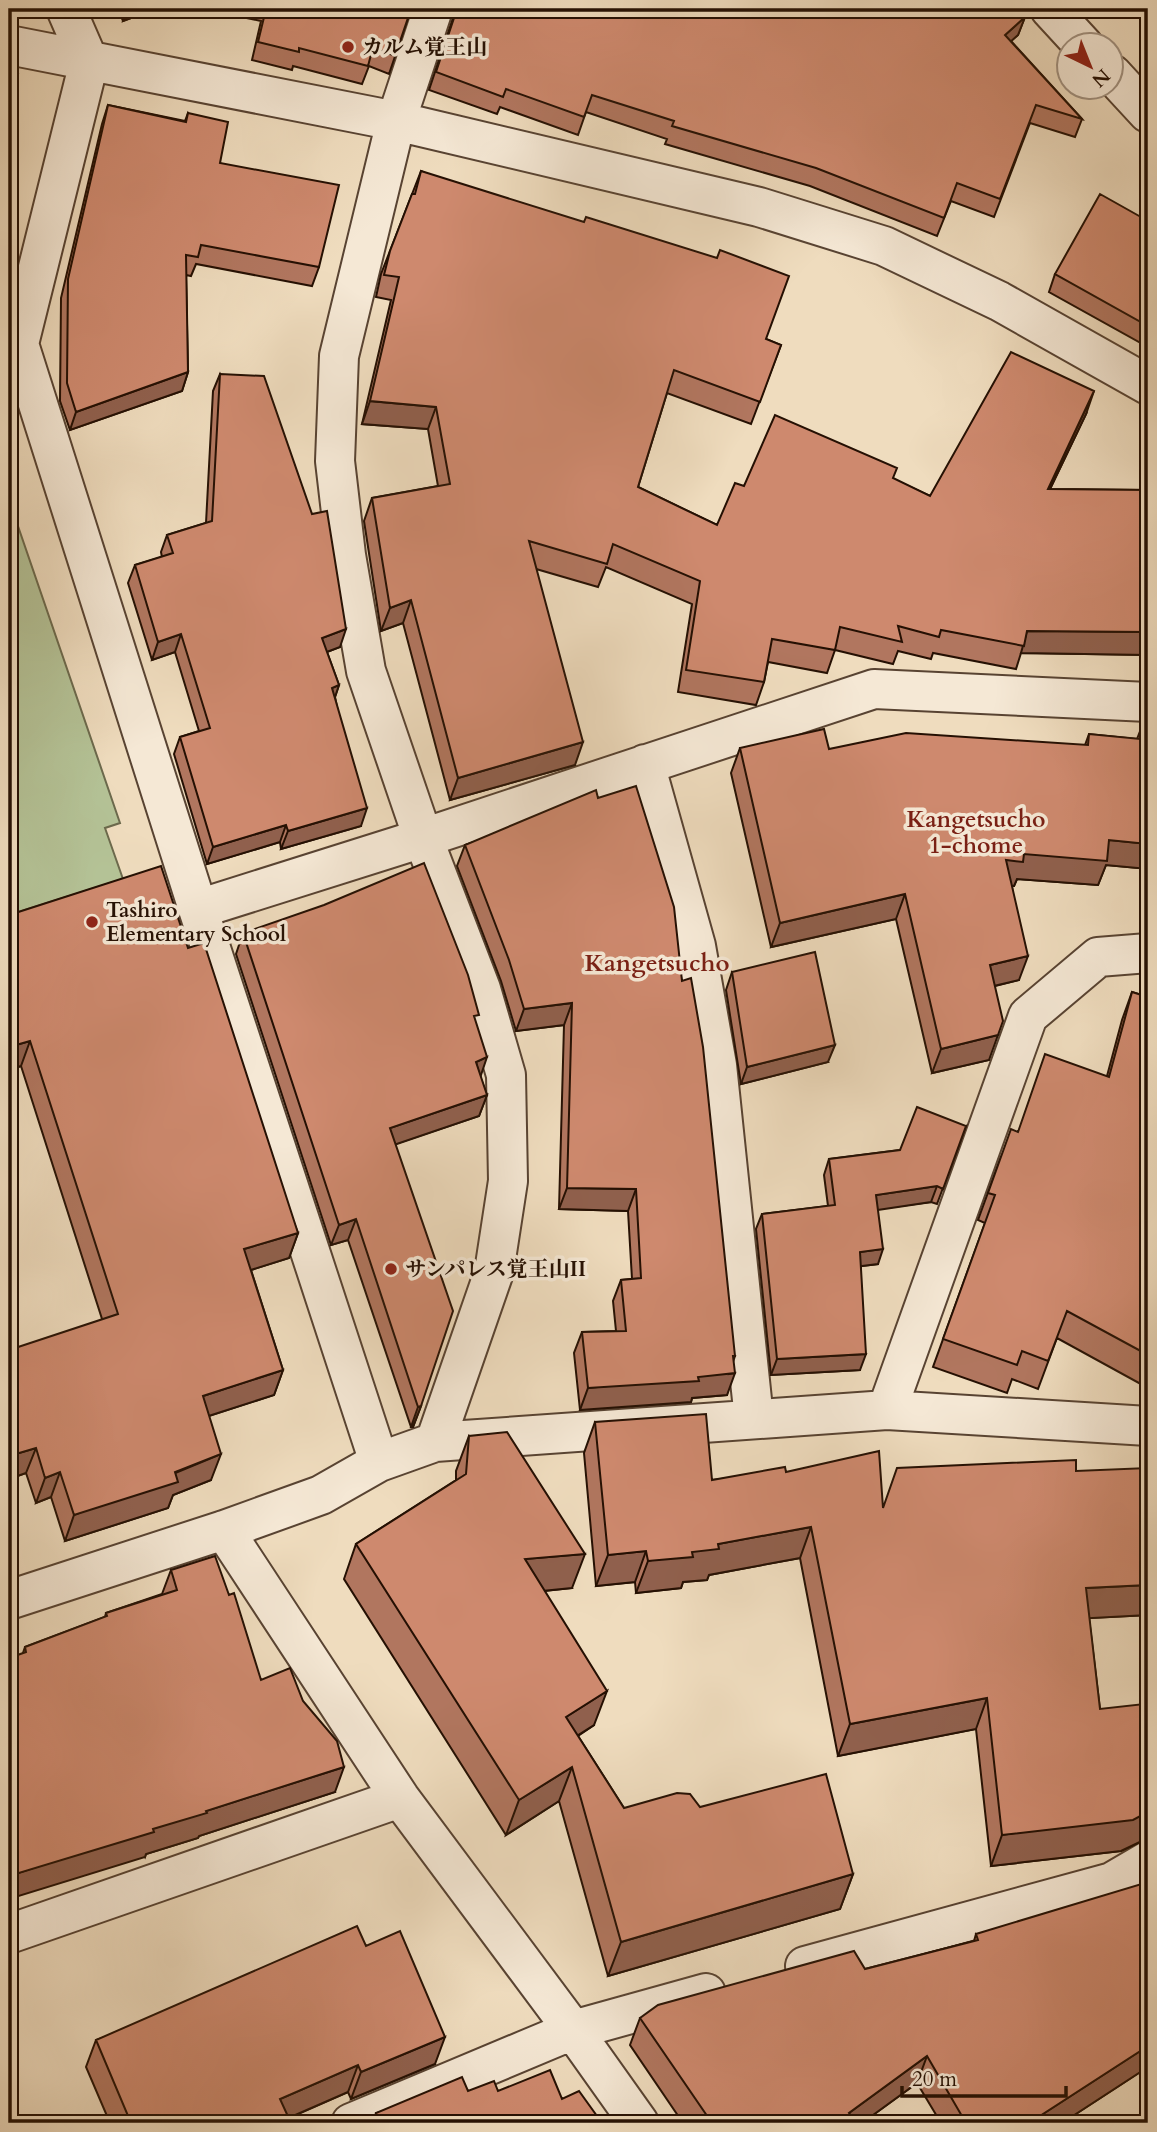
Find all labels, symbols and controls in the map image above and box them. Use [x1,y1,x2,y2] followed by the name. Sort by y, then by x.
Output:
[1056,32,1126,102] north arrow
[362,33,487,62] place label: カルム覚王山
[340,39,356,55] marker: カルム覚王山
[1086,63,1116,93] text: N
[907,804,1045,861] district label: Kangetsucho 1-chome
[106,896,286,949] place label: Tashiro Elementary School
[84,914,100,930] marker: Tashiro Elementary School
[585,947,729,980] district label: Kangetsucho
[405,1255,586,1284] place label: サンパレス覚王山II
[383,1261,399,1277] marker: サンパレス覚王山II
[902,2055,1066,2099] scale bar
[912,2065,957,2094] text: 20 m

